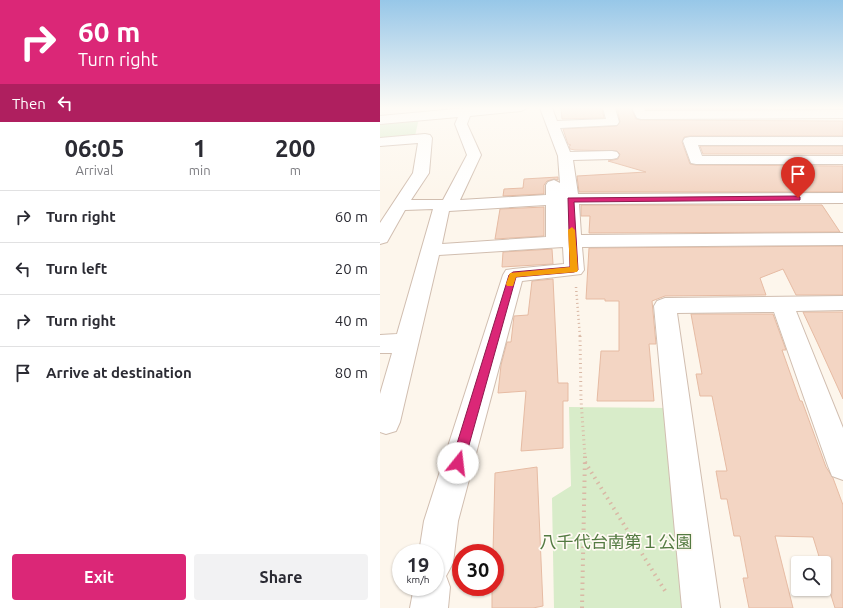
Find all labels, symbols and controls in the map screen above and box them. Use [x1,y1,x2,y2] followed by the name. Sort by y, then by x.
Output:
[12,16,64,68] icon: right
[78,16,140,47] text: 60 m
[78,49,158,69] text: Turn right
[54,92,76,114] icon: left
[12,95,46,112] text: Then
[64,135,124,162] text: 06:05
[193,135,206,162] text: 1
[275,135,316,162] text: 200
[781,157,815,198] pin
[75,163,113,177] text: Arrival
[189,163,211,177] text: min
[290,163,301,177] text: m
[787,163,809,185] icon: arrive
[12,206,34,228] icon: right
[46,208,116,225] text: Turn right
[335,208,368,225] text: 60 m
[12,258,34,280] icon: left
[46,260,107,277] text: Turn left
[335,260,368,277] text: 20 m
[12,310,34,332] icon: right
[46,312,116,329] text: Turn right
[335,312,368,329] text: 40 m
[12,362,34,384] icon: arrive
[46,364,192,381] text: Arrive at destination
[335,364,368,381] text: 80 m
[437,442,479,484] position arrow
[540,532,693,551] park label: 八千代台南第１公園
[452,544,504,596] speed limit sign: 30
[407,553,429,576] text: 19
[12,554,186,600] button: Exit
[194,554,368,600] button: Share
[791,556,831,596] map controls
[791,556,831,596] button: search
[406,574,430,585] text: km/h

